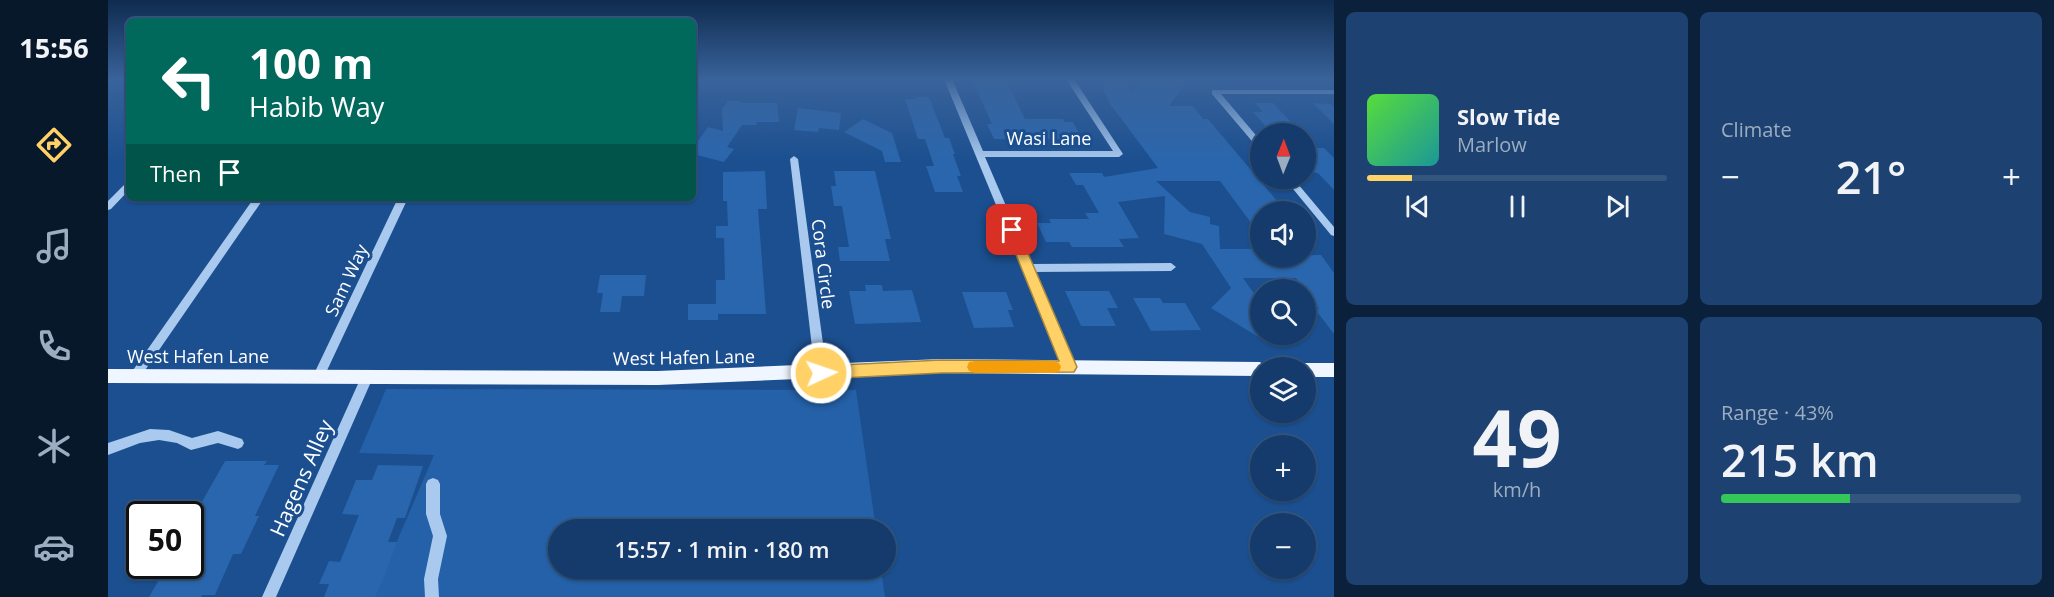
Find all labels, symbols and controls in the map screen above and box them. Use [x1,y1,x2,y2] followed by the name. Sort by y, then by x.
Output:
[19,29,89,66] text: 15:56
[249,34,373,91] text: 100 m
[150,42,228,120] icon: left
[249,88,384,125] text: Habib Way
[1457,101,1560,131] text: Slow Tide
[1721,116,1792,143] text: Climate
[1250,123,1316,189] north arrow
[1250,123,1316,579] map controls
[33,124,75,166] icon: directions
[1007,126,1091,150] street label: Wasi Lane
[1457,131,1527,158] text: Marlow
[1836,146,1906,207] text: 21°
[1721,154,1740,199] text: −
[2002,154,2021,199] text: +
[213,156,246,189] icon: arrive
[150,158,201,188] text: Then
[1401,190,1434,223] icon: previous
[1501,190,1534,223] icon: pause
[1601,190,1634,223] icon: next
[1250,201,1316,267] button: sound
[986,204,1037,255] pin
[995,213,1028,246] icon: arrive
[807,218,841,310] street label: Cora Circle
[33,225,75,267] icon: music
[319,239,374,320] street label: Sam Way
[1250,279,1316,345] button: search
[33,325,75,367] icon: phone
[789,341,853,405] position arrow
[127,344,269,368] street label: West Hafen Lane
[613,344,755,370] street label: West Hafen Lane
[1250,357,1316,423] button: layers
[1472,384,1562,490] text: 49
[1721,399,1834,426] text: Range · 43%
[263,415,339,541] street label: Hagens Alley
[33,425,75,467] icon: climate
[1721,429,1879,490] text: 215 km
[1250,435,1316,501] button: +
[1493,476,1541,503] text: km/h
[126,501,204,579] speed limit sign: 50
[1250,513,1316,579] button: −
[33,526,75,568] icon: car
[614,534,830,564] text: 15:57 · 1 min · 180 m

